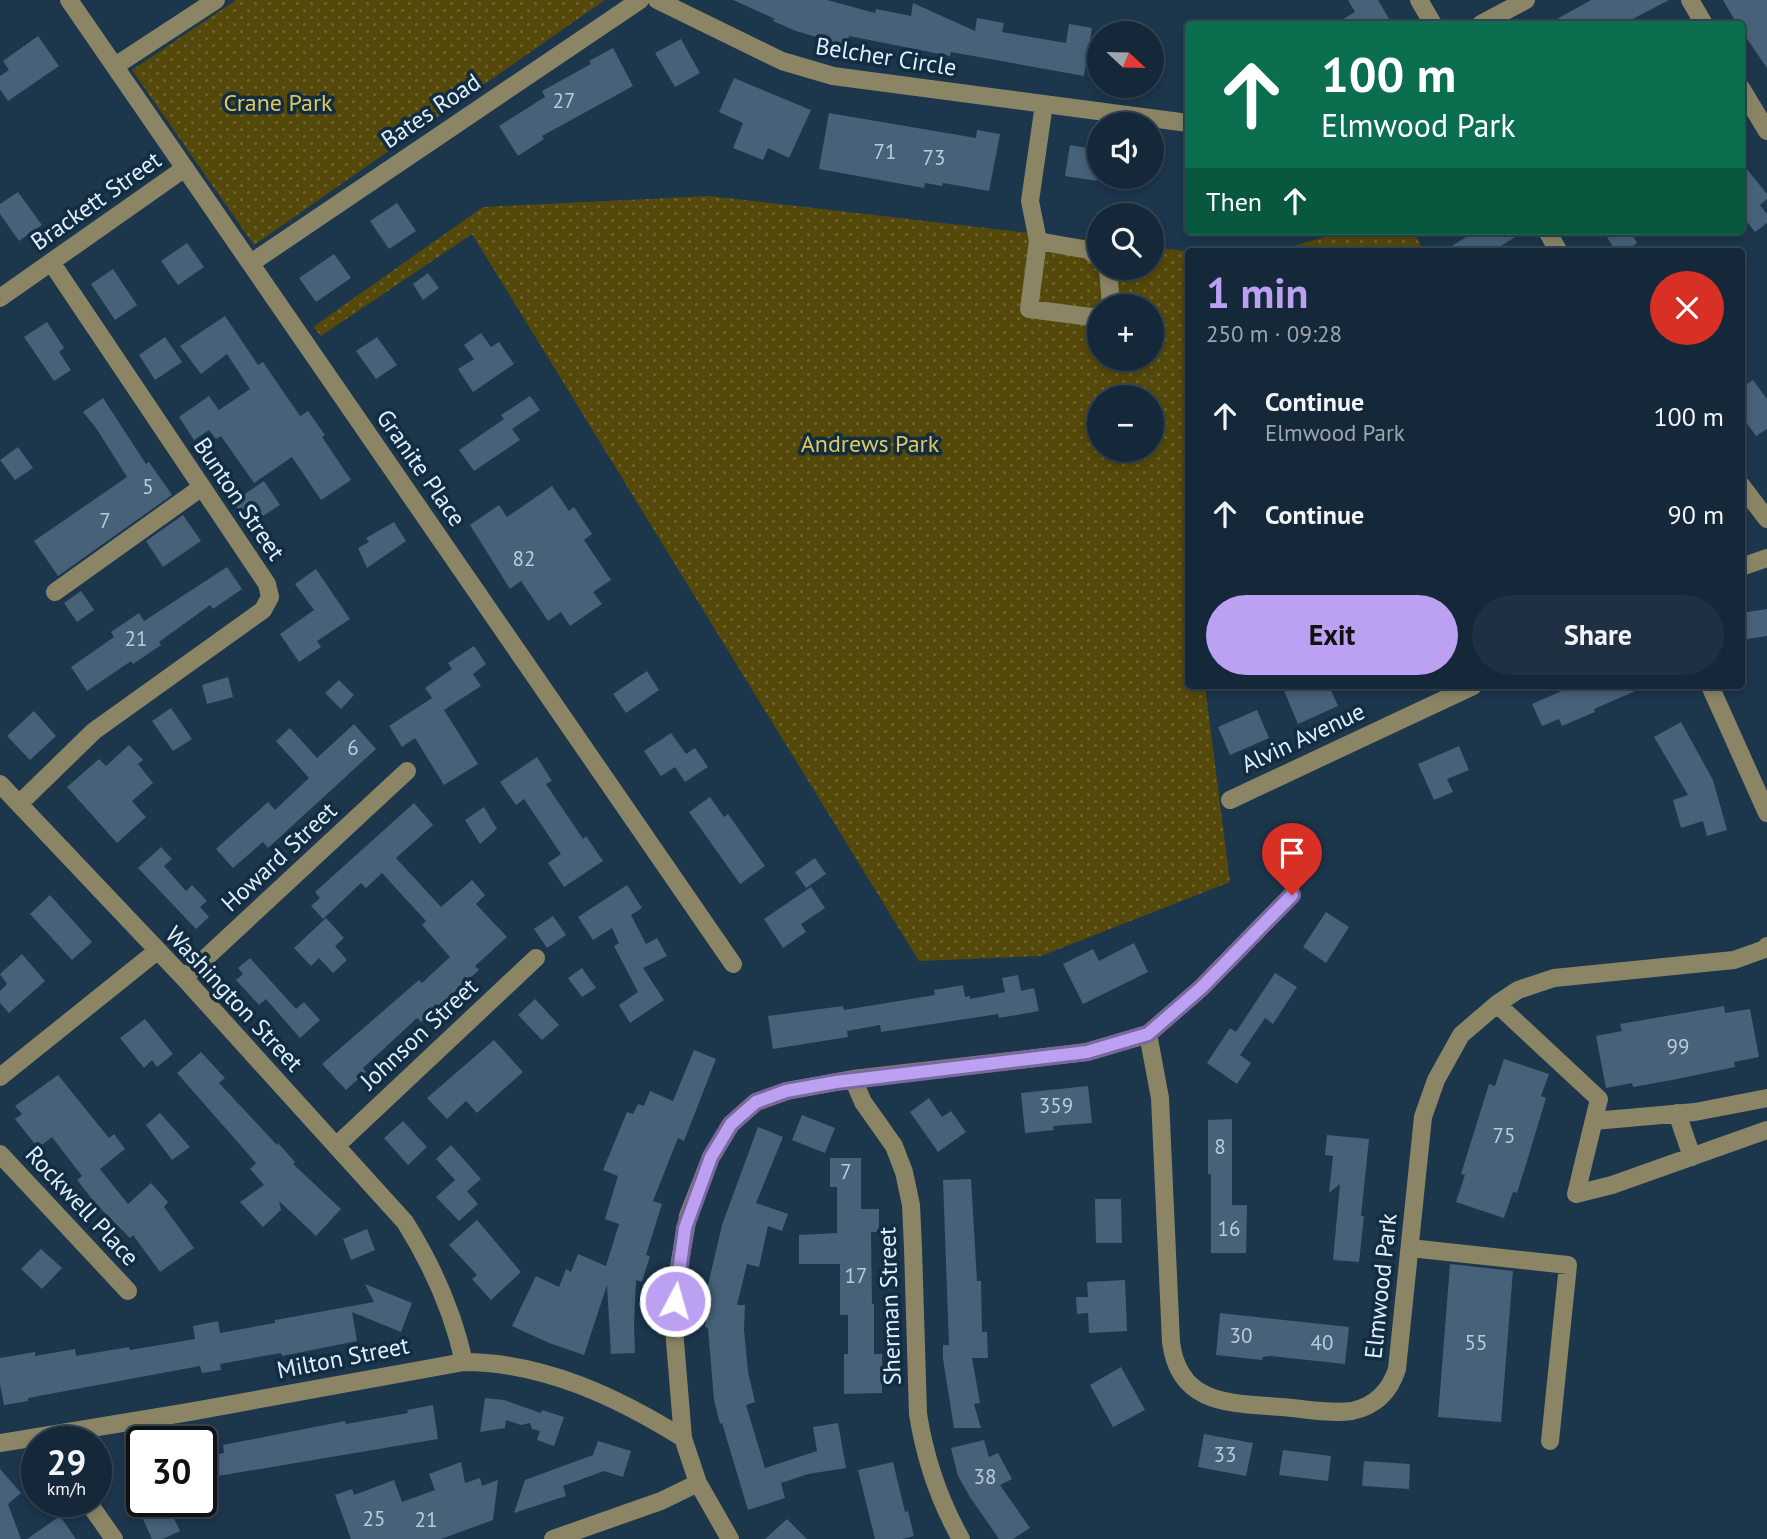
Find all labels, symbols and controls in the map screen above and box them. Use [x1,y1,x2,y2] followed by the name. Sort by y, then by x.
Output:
[1087,21,1164,98] north arrow
[1087,21,1164,462] map controls
[813,30,959,83] street label: Belcher Circle
[1321,42,1456,106] text: 100 m
[1206,49,1297,140] icon: ahead
[375,66,486,155] street label: Bates Road
[223,87,333,118] park label: Crane Park
[553,87,575,114] house number: 27
[1321,104,1516,146] text: Elmwood Park
[1087,112,1164,189] button: sound
[874,138,896,165] house number: 71
[24,144,167,257] street label: Brackett Street
[923,144,945,171] house number: 73
[1276,182,1314,220] icon: ahead
[1206,185,1262,218] text: Then
[1087,203,1164,280] button: search
[1206,265,1308,320] text: 1 min
[1650,271,1724,345] button: close
[1087,294,1164,371] button: +
[1206,319,1342,348] text: 250 m · 09:28
[1087,385,1164,462] button: −
[1265,385,1364,418] text: Continue
[1206,397,1244,435] icon: ahead
[1653,400,1724,433] text: 100 m
[370,403,473,532] street label: Granite Place
[1265,418,1405,447] text: Elmwood Park
[801,428,940,459] park label: Andrews Park
[187,431,292,566] street label: Bunton Street
[142,473,154,500] house number: 5
[1206,495,1244,533] icon: ahead
[1265,498,1364,531] text: Continue
[1668,498,1724,531] text: 90 m
[99,507,111,534] house number: 7
[513,545,535,572] house number: 82
[1206,595,1458,675] button: Exit
[1472,595,1724,675] button: Share
[125,625,147,652] house number: 21
[1236,695,1370,780] street label: Alvin Avenue
[347,734,359,761] house number: 6
[214,795,343,918] street label: Howard Street
[1262,823,1322,895] pin
[1273,834,1311,872] icon: arrive
[159,919,310,1078] street label: Washington Street
[353,971,484,1097] street label: Johnson Street
[1667,1033,1689,1060] house number: 99
[1039,1092,1073,1119] house number: 359
[1493,1122,1515,1149] house number: 75
[1214,1133,1226,1160] house number: 8
[19,1139,146,1272] street label: Rockwell Place
[840,1158,852,1185] house number: 7
[1357,1211,1404,1360] street label: Elmwood Park
[1218,1215,1240,1242] house number: 16
[871,1226,908,1386] street label: Sherman Street
[845,1262,867,1289] house number: 17
[638,1264,712,1338] position arrow
[1230,1322,1252,1349] house number: 30
[1311,1329,1333,1356] house number: 40
[1465,1329,1487,1356] house number: 55
[274,1330,412,1386] street label: Milton Street
[126,1426,217,1517] speed limit sign: 30
[47,1439,86,1485] text: 29
[1214,1441,1236,1468] house number: 33
[974,1463,996,1490] house number: 38
[47,1477,86,1500] text: km/h
[363,1505,385,1532] house number: 25
[415,1506,437,1533] house number: 21

